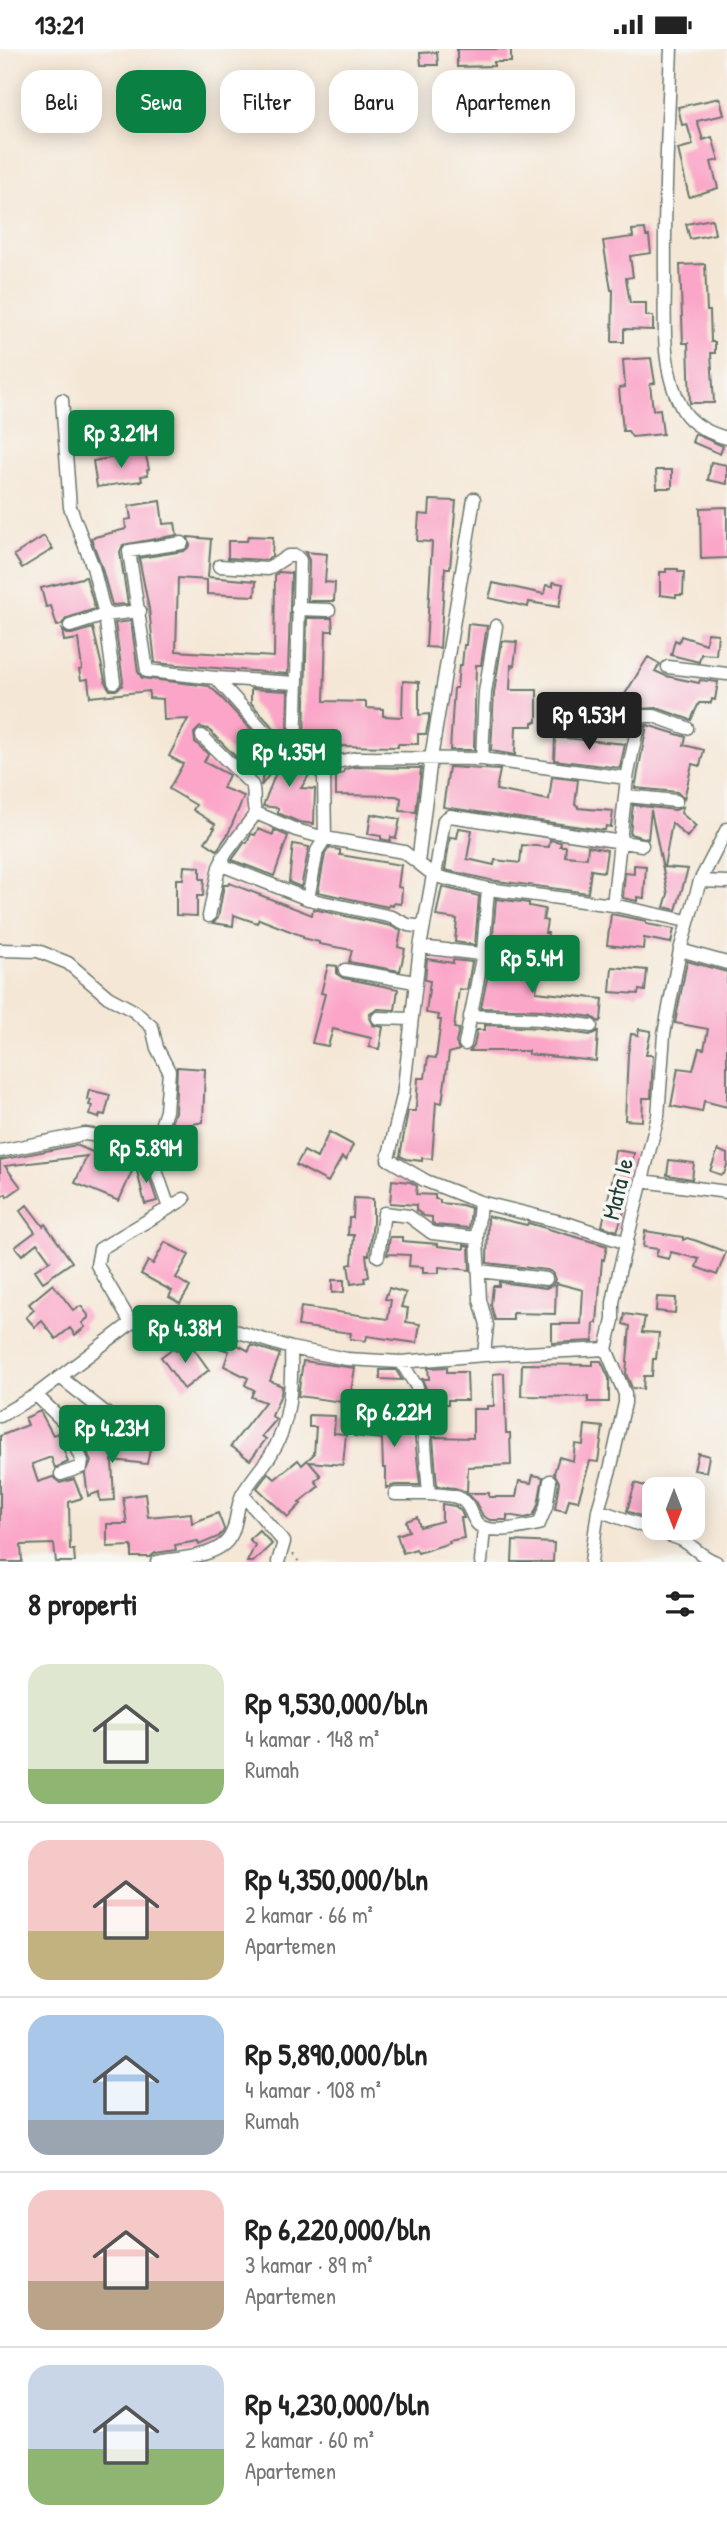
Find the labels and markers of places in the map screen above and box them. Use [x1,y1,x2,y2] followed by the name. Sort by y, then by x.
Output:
[49,411,193,470] pin: Rp 3.21M
[517,693,661,752] pin: Rp 9.53M
[217,729,361,789] pin: Rp 4.35M
[467,935,597,995] pin: Rp 5.4M
[74,1125,218,1185] pin: Rp 5.89M
[113,1305,257,1365] pin: Rp 4.38M
[322,1389,466,1449] pin: Rp 6.22M
[40,1405,184,1465] pin: Rp 4.23M

